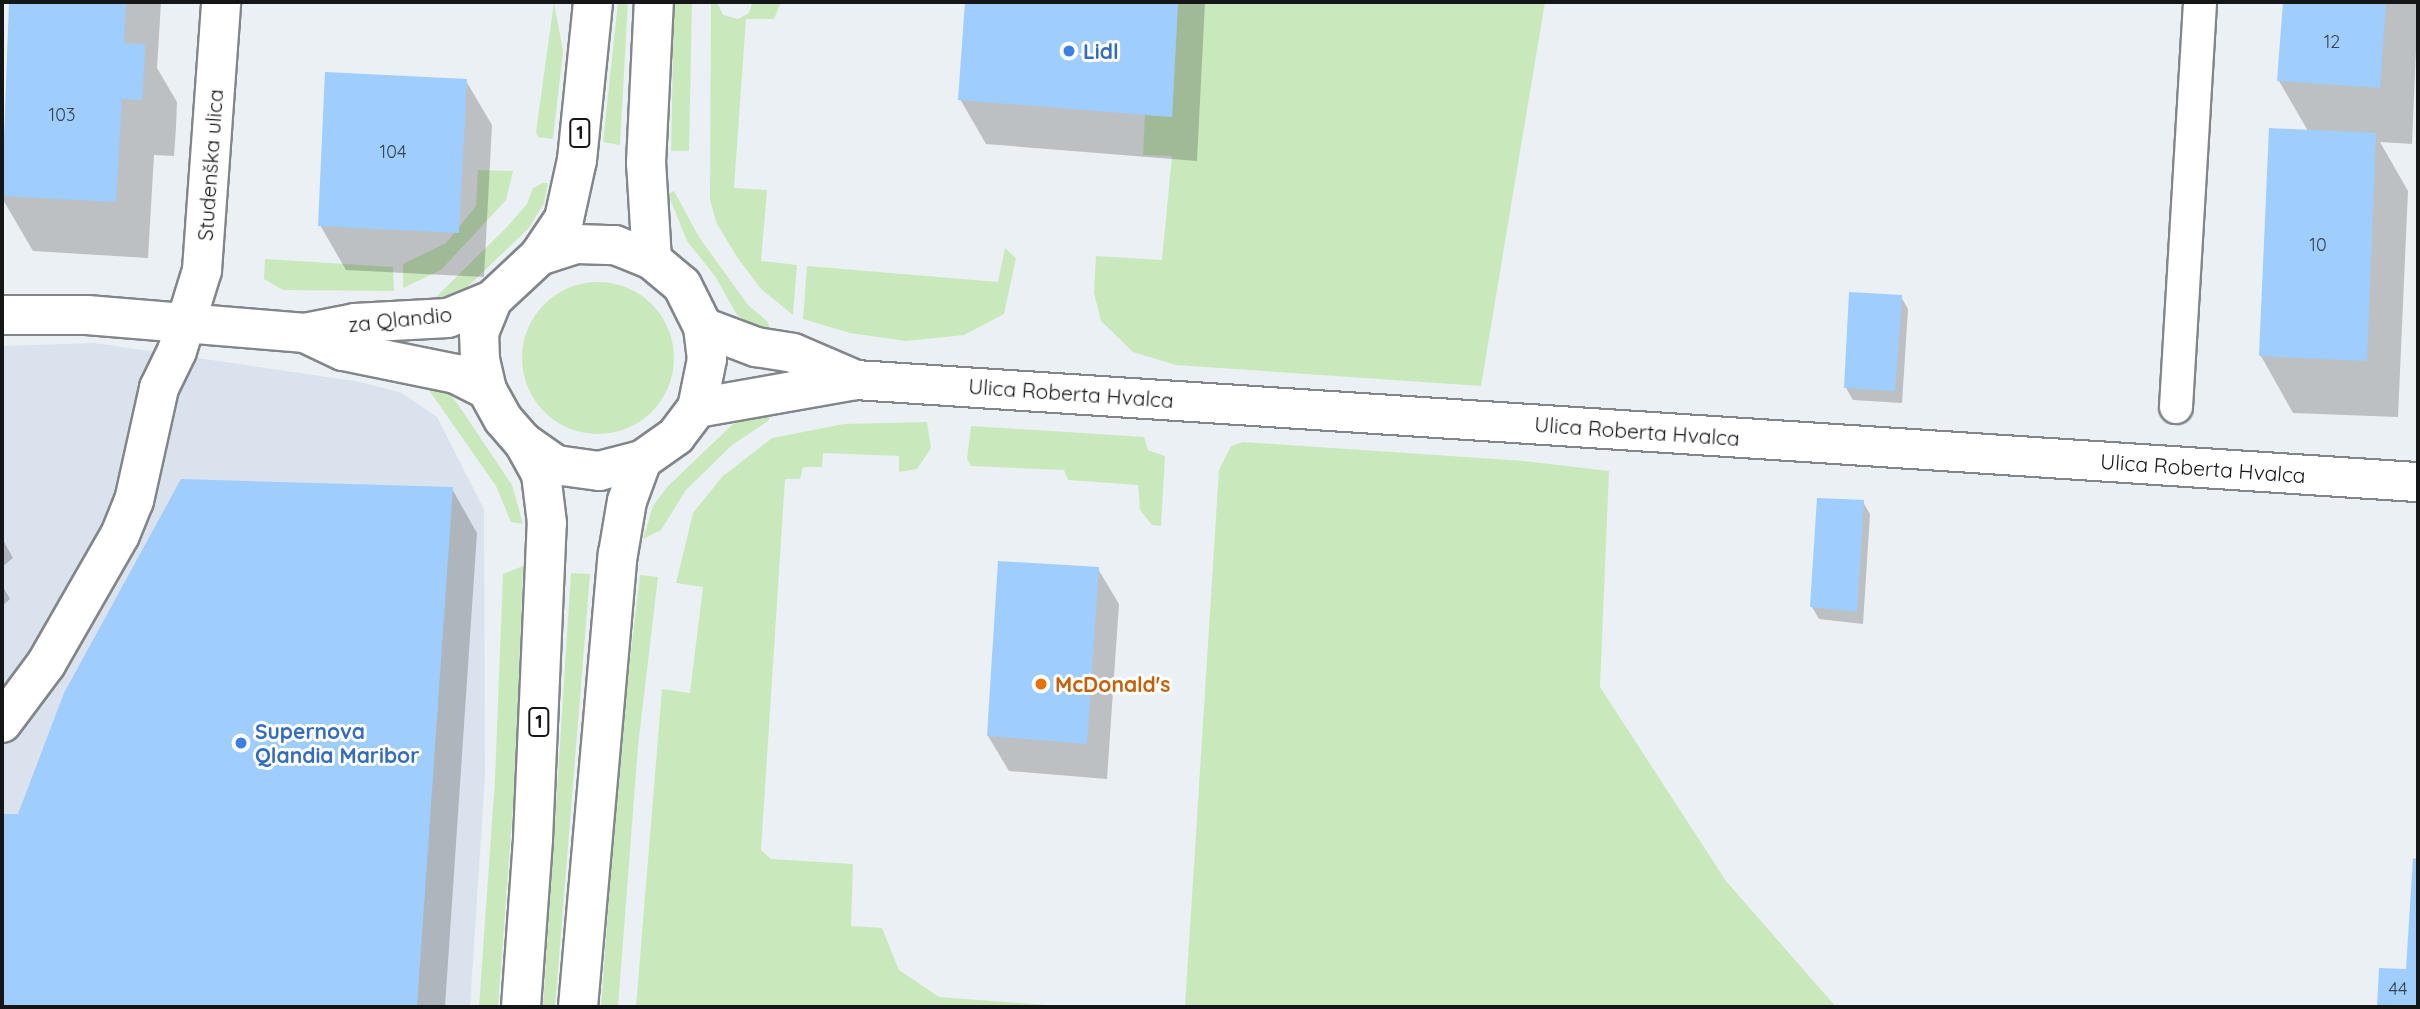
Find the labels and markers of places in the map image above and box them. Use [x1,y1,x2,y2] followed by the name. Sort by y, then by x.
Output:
[1083,38,1119,64] place label: Lidl
[1061,43,1077,59] marker: Lidl
[1055,671,1170,697] place label: McDonald's
[1033,676,1049,692] marker: McDonald's
[255,718,419,768] place label: Supernova Qlandia Maribor
[233,735,249,751] marker: Supernova Qlandia Maribor

